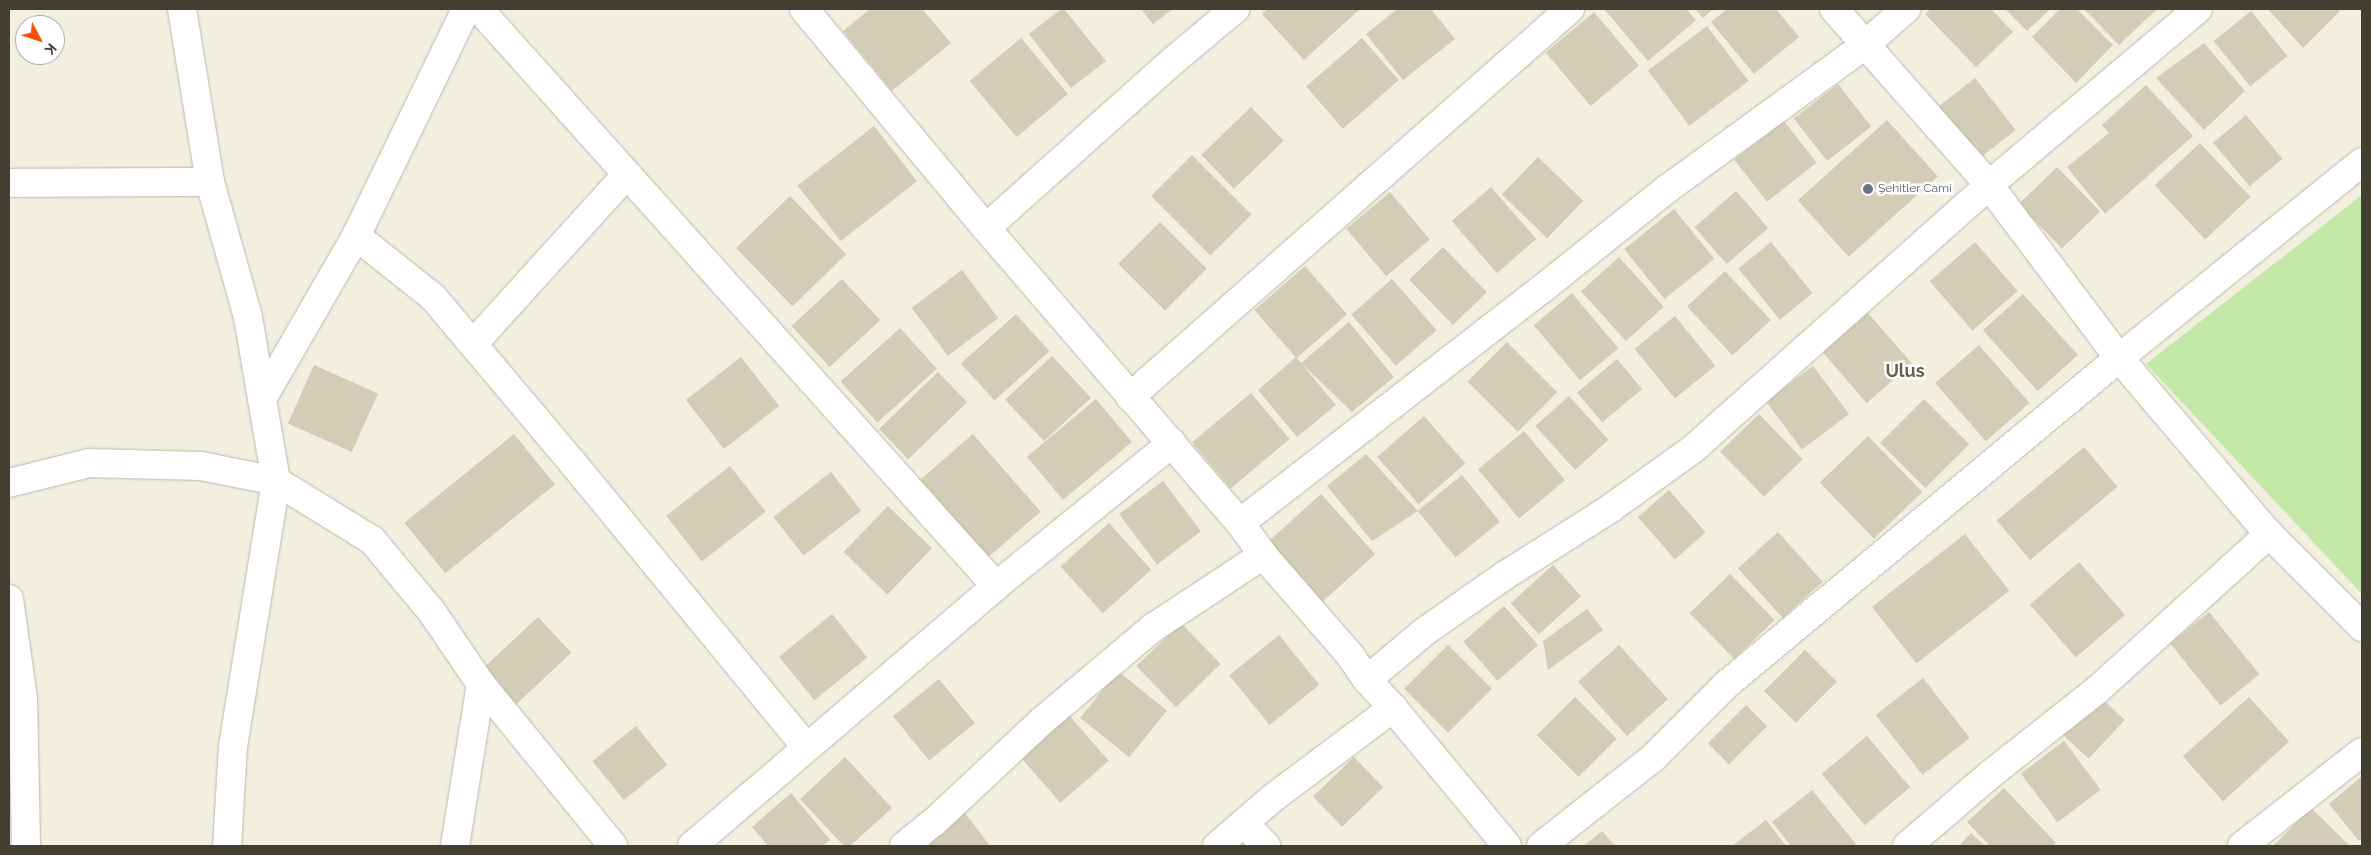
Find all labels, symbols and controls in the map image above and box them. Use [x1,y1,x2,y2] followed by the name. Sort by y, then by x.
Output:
[15,15,65,65] north arrow
[42,40,60,58] text: K
[1878,182,1952,196] place label: Şehitler Cami
[1862,183,1874,195] marker: Şehitler Cami
[1885,360,1925,382] district label: Ulus

